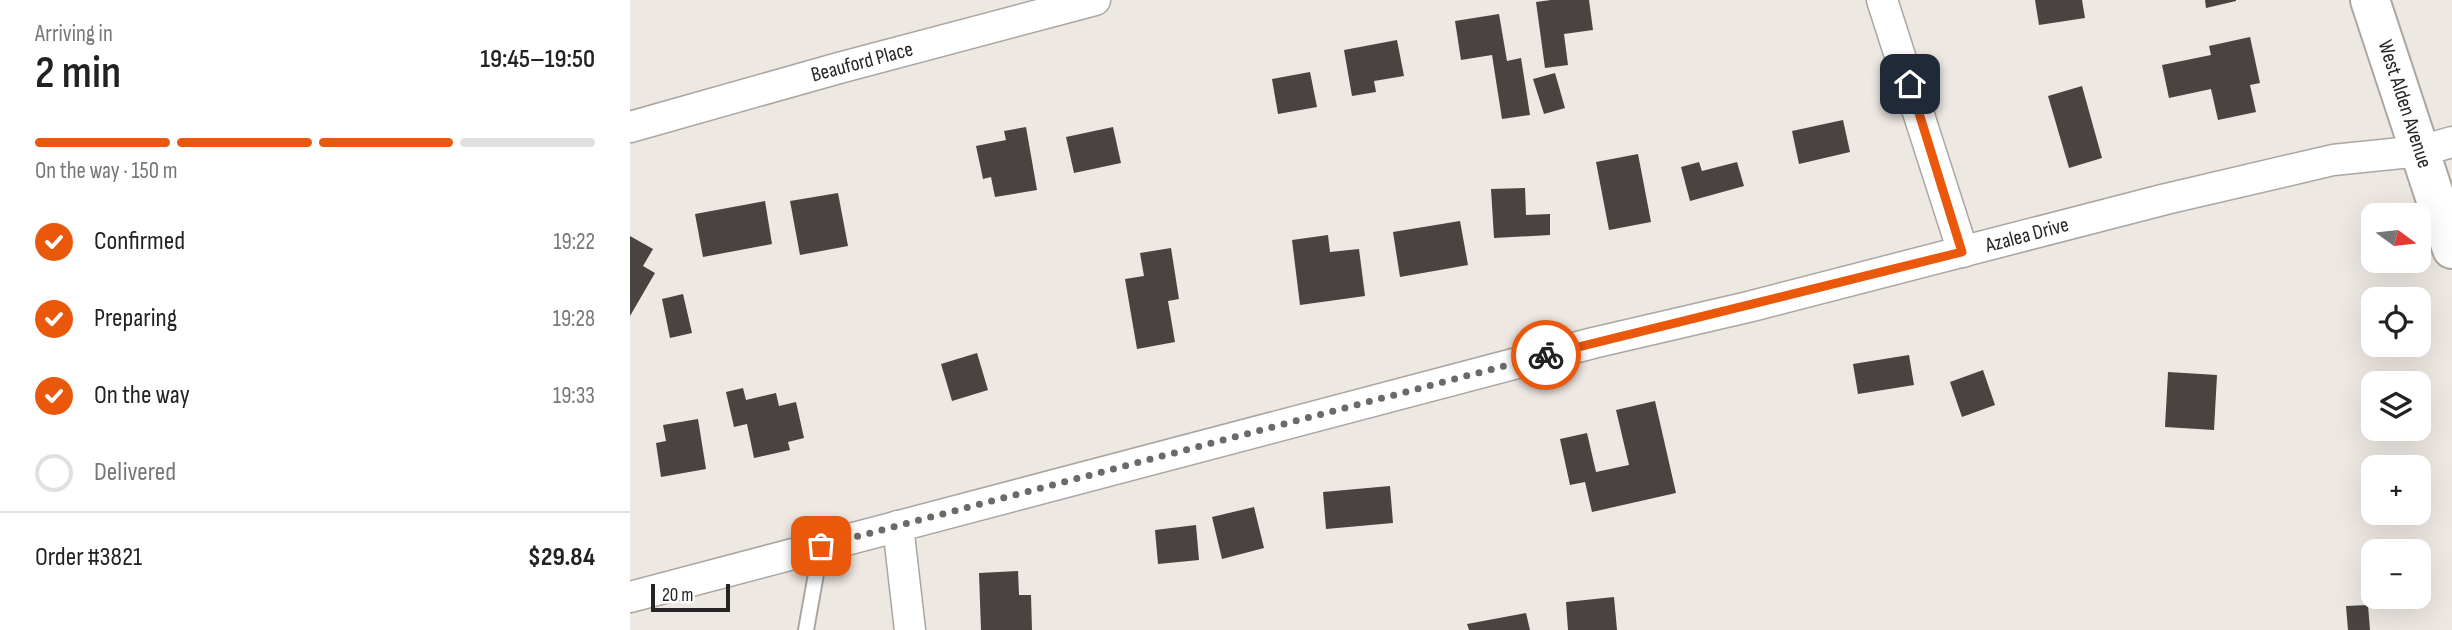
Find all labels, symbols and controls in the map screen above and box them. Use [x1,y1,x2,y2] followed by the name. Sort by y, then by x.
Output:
[35,20,113,48] text: Arriving in
[808,36,916,88] street label: Beauford Place
[2373,37,2437,171] street label: West Alden Avenue
[480,44,595,75] text: 19:45–19:50
[35,46,121,101] text: 2 min
[1880,54,1940,114] pin
[1891,65,1929,103] icon: home
[35,157,178,185] text: On the way · 150 m
[2361,203,2431,273] north arrow
[2361,203,2431,609] map controls
[1982,212,2071,258] street label: Azalea Drive
[35,223,73,261] icon: check
[94,226,185,257] text: Confirmed
[553,228,595,256] text: 19:22
[2361,287,2431,357] button: locate
[35,300,73,338] icon: check
[94,303,177,334] text: Preparing
[553,305,595,333] text: 19:28
[1511,320,1581,390] courier
[1527,336,1565,374] icon: bike
[2361,371,2431,441] button: layers
[35,377,73,415] icon: check
[94,380,190,411] text: On the way
[553,382,595,410] text: 19:33
[2361,455,2431,525] button: +
[94,457,176,488] text: Delivered
[791,516,851,576] pin
[802,527,840,565] icon: bag
[2361,539,2431,609] button: −
[35,542,142,573] text: Order #3821
[528,542,595,573] text: $29.84
[651,581,730,613] scale bar
[662,584,694,607] text: 20 m

